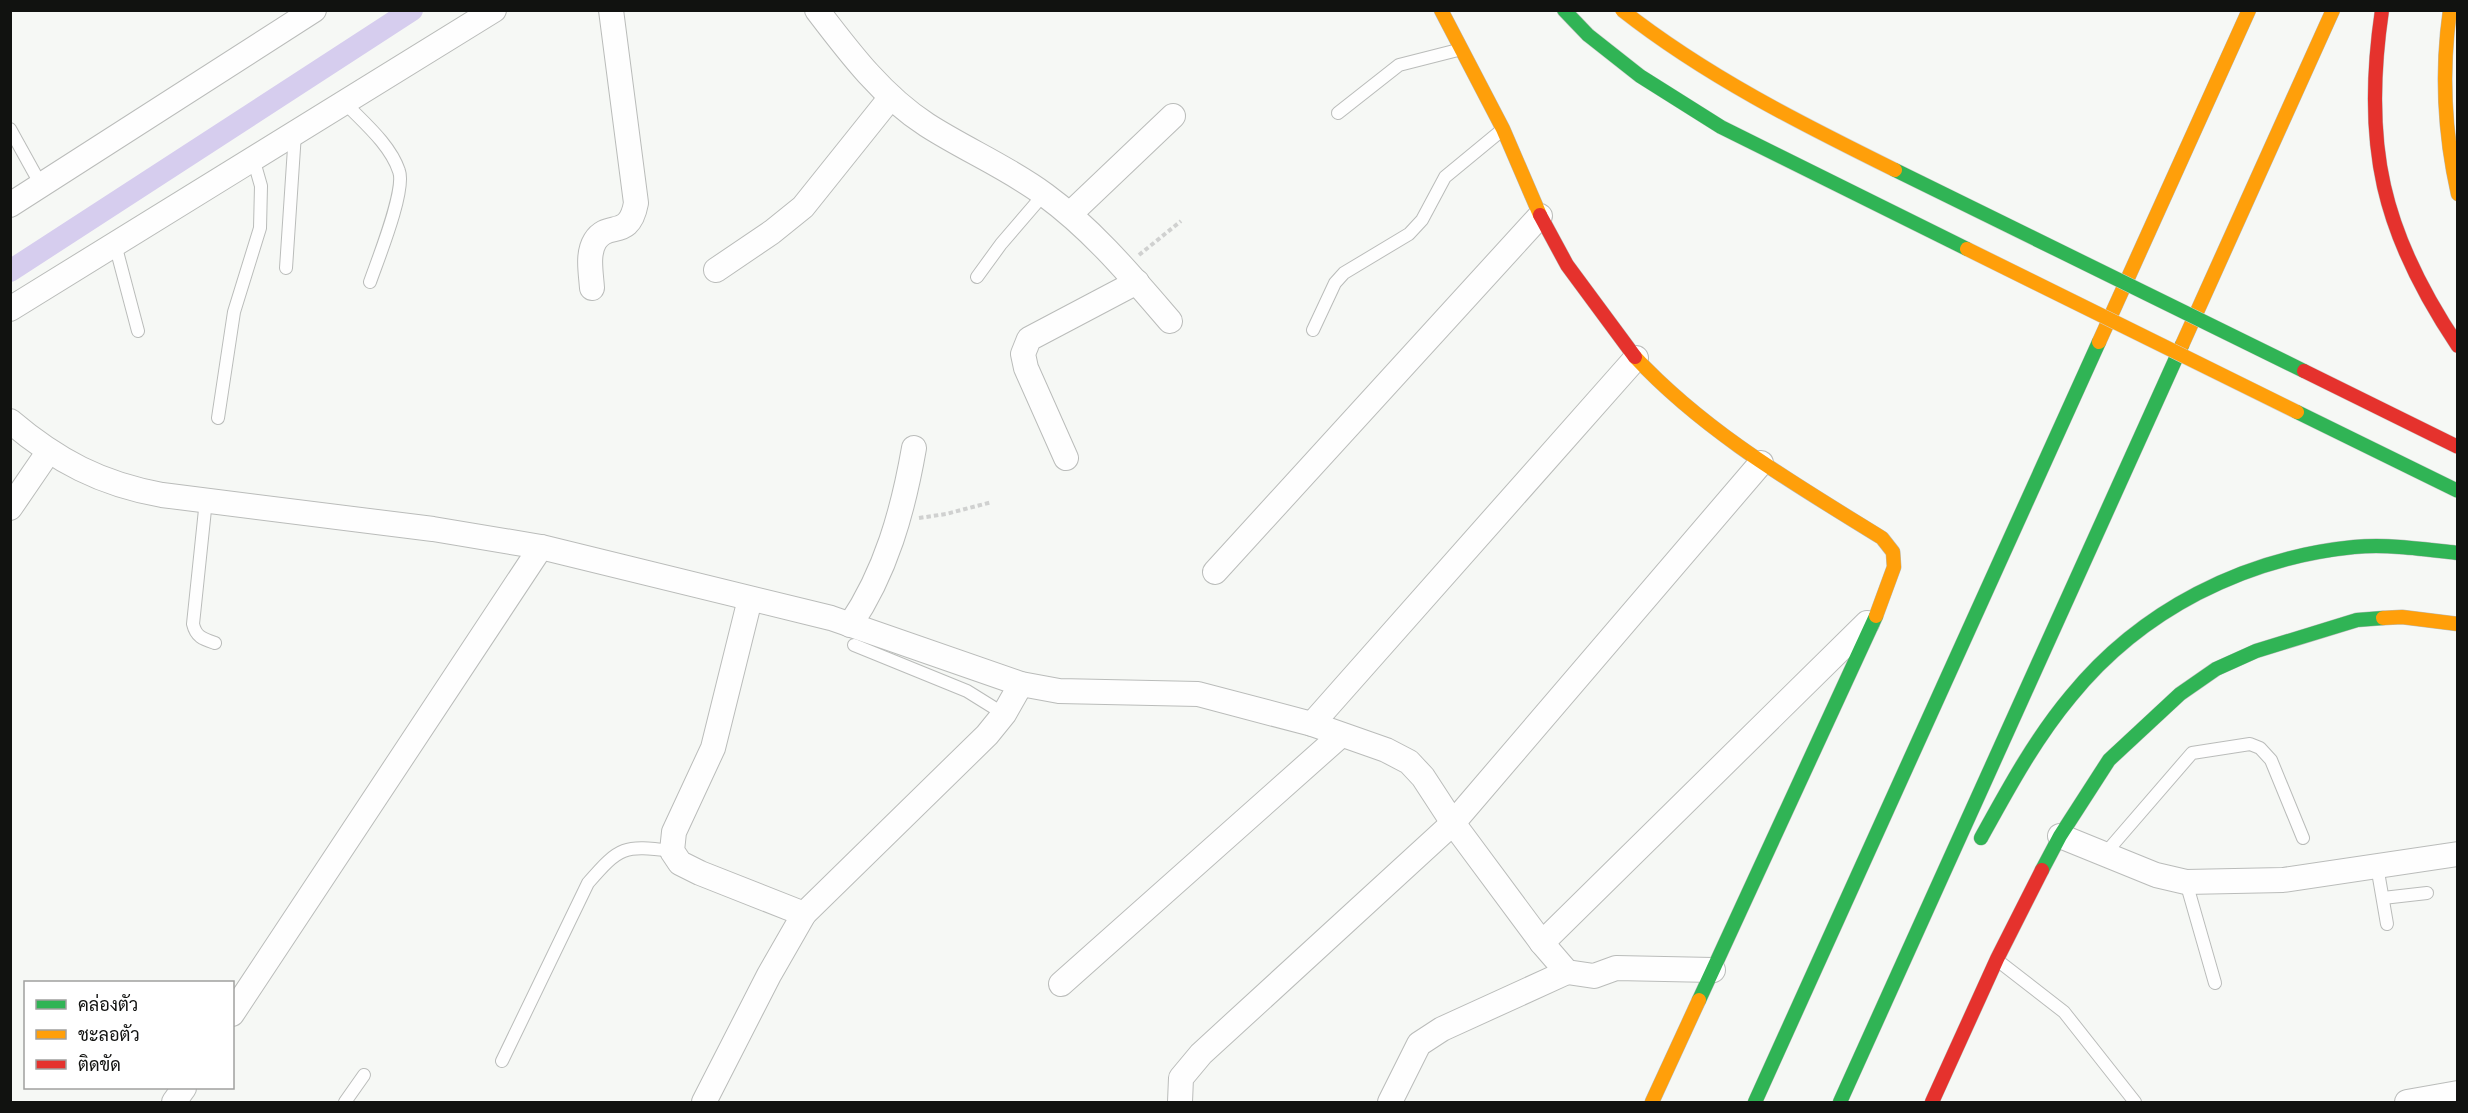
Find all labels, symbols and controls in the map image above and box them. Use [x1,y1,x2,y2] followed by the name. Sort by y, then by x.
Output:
[24,981,234,1089] legend
[78,993,138,1017] text: คล่องตัว
[78,1023,140,1047] text: ชะลอตัว
[78,1053,121,1077] text: ติดขัด

